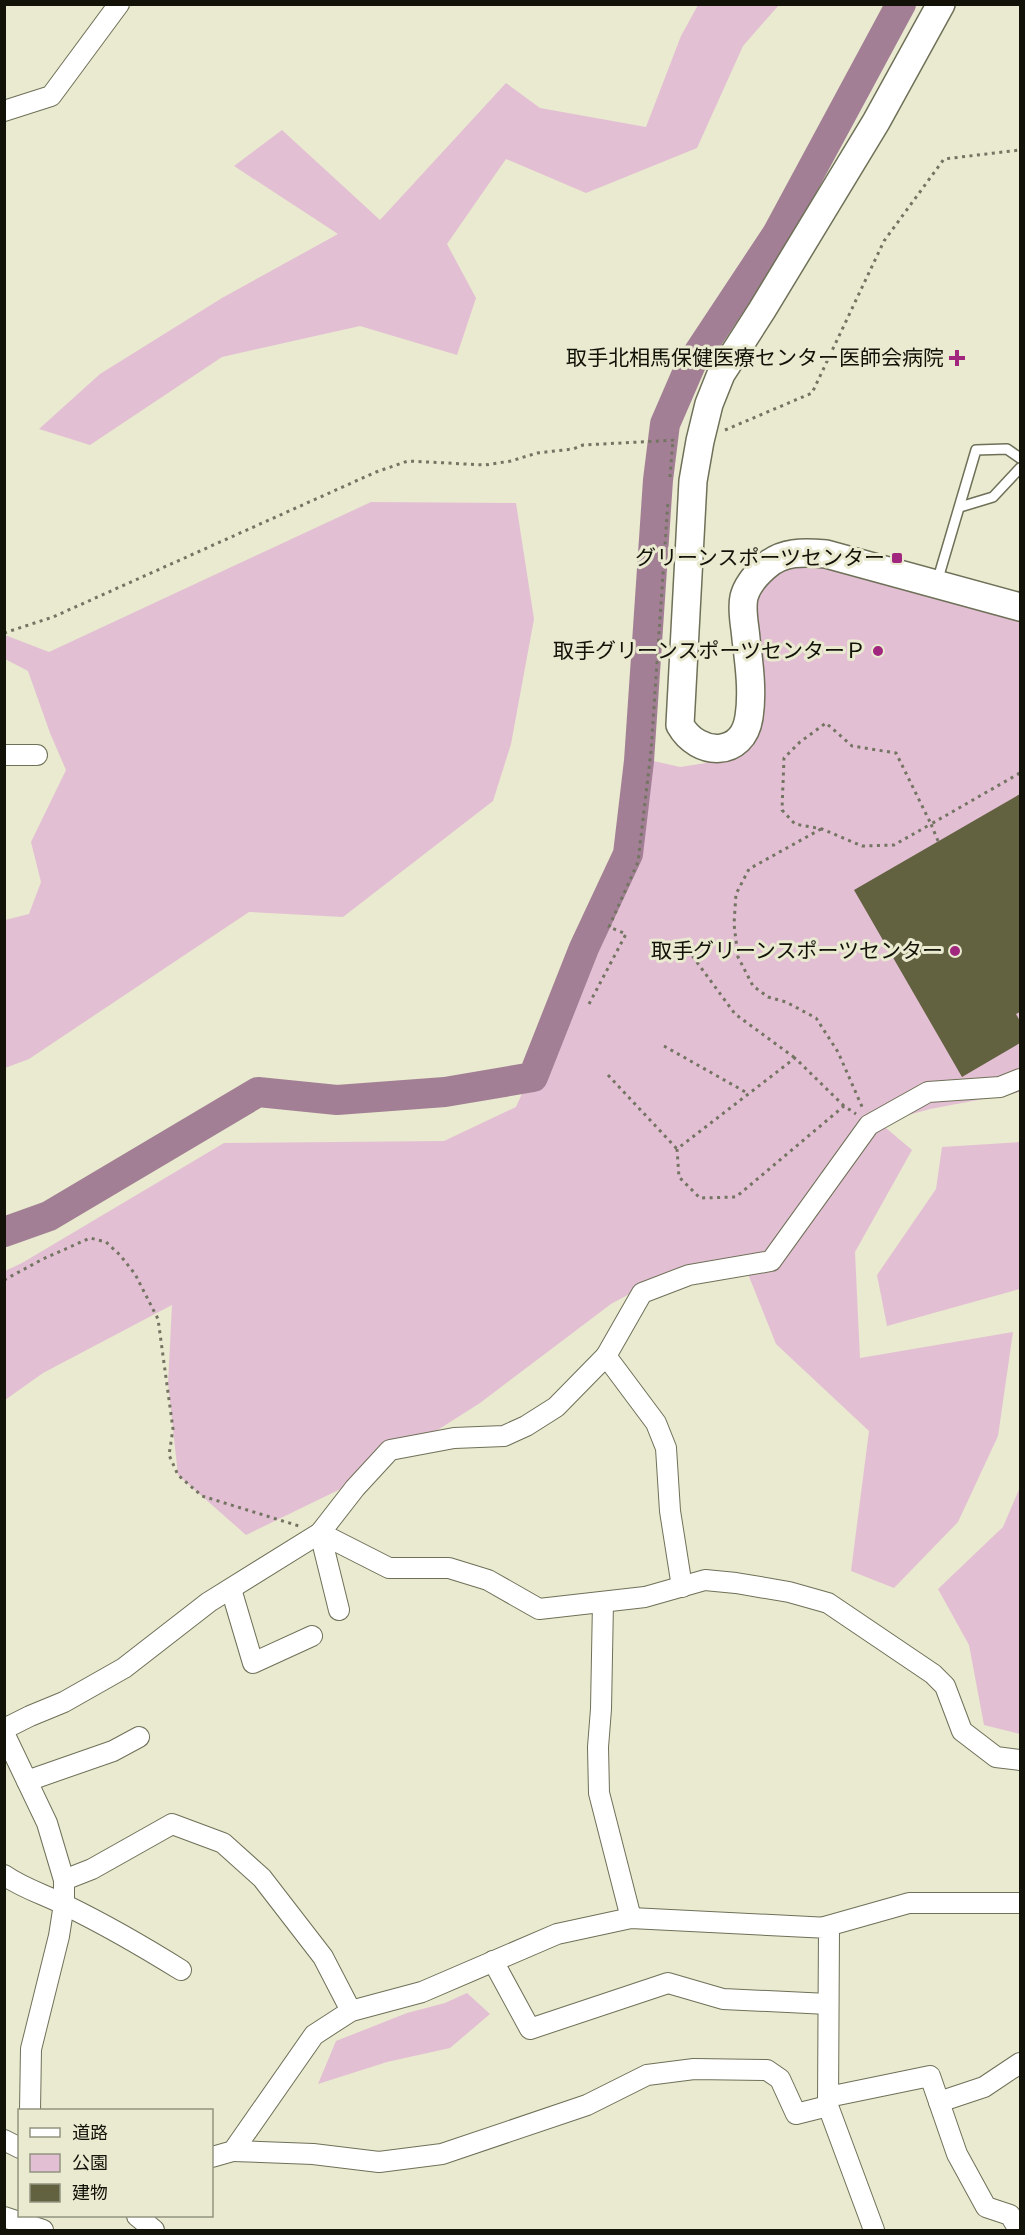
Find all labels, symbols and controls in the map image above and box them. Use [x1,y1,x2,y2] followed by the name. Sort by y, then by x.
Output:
[566,344,944,371] place label: 取手北相馬保健医療センター医師会病院
[948,349,966,367] marker: 取手北相馬保健医療センター医師会病院
[635,544,885,571] place label: グリーンスポーツセンター
[890,551,904,565] marker: グリーンスポーツセンター
[553,637,866,664] place label: 取手グリーンスポーツセンターＰ
[871,644,885,658] marker: 取手グリーンスポーツセンターＰ
[651,937,943,964] place label: 取手グリーンスポーツセンター
[948,944,962,958] marker: 取手グリーンスポーツセンター
[18,2109,213,2217] legend
[72,2121,108,2144] text: 道路
[72,2151,108,2174] text: 公園
[72,2181,108,2204] text: 建物

